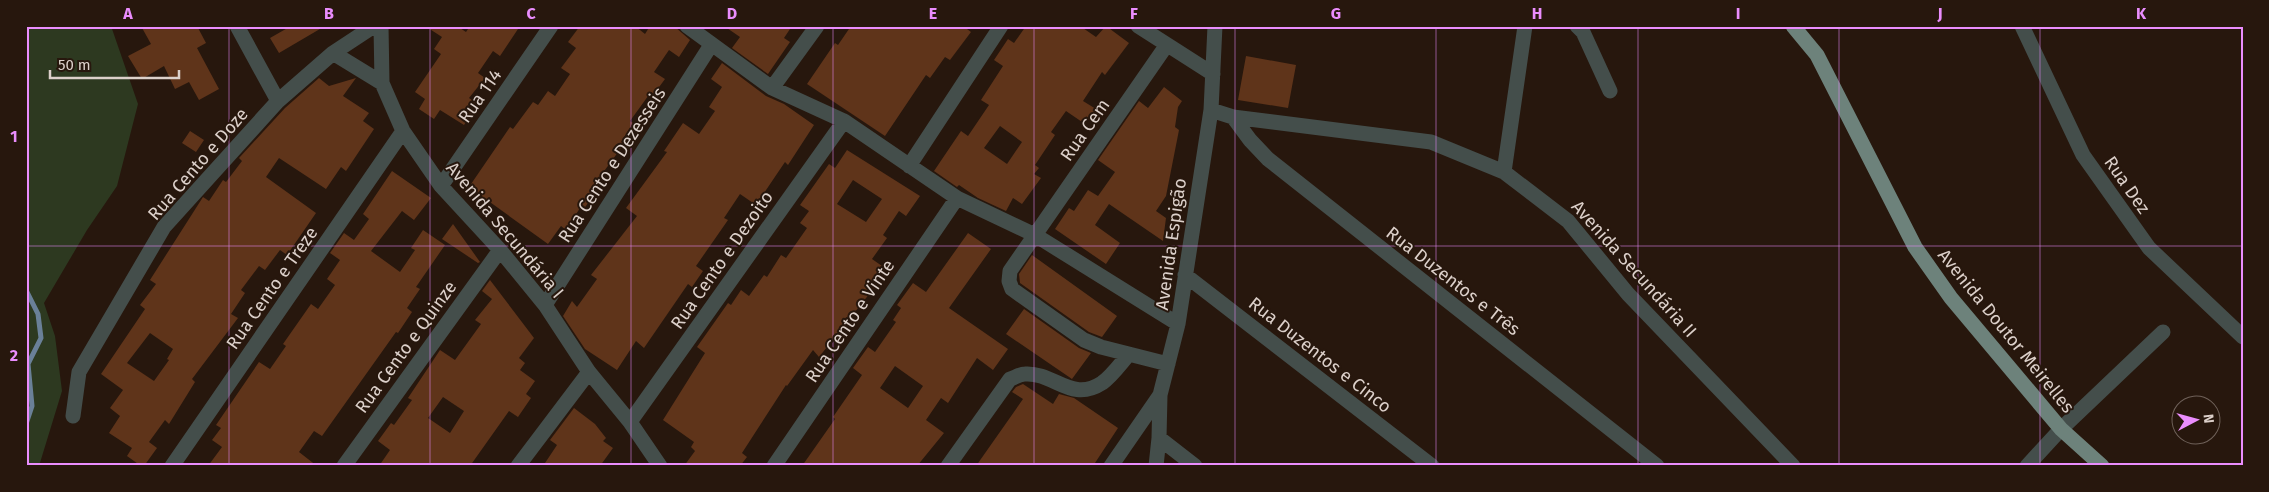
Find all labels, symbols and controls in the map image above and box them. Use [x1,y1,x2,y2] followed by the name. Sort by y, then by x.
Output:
[122,4,133,23] text: A
[324,4,334,23] text: B
[526,4,536,23] text: C
[727,4,737,23] text: D
[929,4,937,23] text: E
[1130,4,1138,23] text: F
[1331,4,1341,23] text: G
[1532,4,1542,23] text: H
[1736,4,1740,23] text: I
[1936,4,1943,23] text: J
[2136,4,2147,23] text: K
[50,48,179,80] scale bar
[58,56,91,74] text: 50 m
[454,64,507,127] street label: Rua 114
[554,83,670,247] street label: Rua Cento e Dezesseis
[1056,95,1114,165] street label: Rua Cem
[143,103,253,225] street label: Rua Cento e Doze
[10,127,18,146] text: 1
[2099,152,2155,218] street label: Rua Dez
[441,157,569,303] street label: Avenida Secundária I
[1151,177,1191,311] street label: Avenida Espigão
[666,187,778,333] street label: Rua Cento e Dezoito
[1567,196,1701,342] street label: Avenida Secundária II
[1382,222,1524,340] street label: Rua Duzentos e Três
[222,223,322,353] street label: Rua Cento e Treze
[1933,245,2079,417] street label: Avenida Doutor Meirelles
[801,255,899,387] street label: Rua Cento e Vinte
[351,277,461,417] street label: Rua Cento e Quinze
[1244,292,1396,418] street label: Rua Duzentos e Cinco
[10,346,18,365] text: 2
[2172,394,2222,444] north arrow
[2199,413,2217,424] text: N

